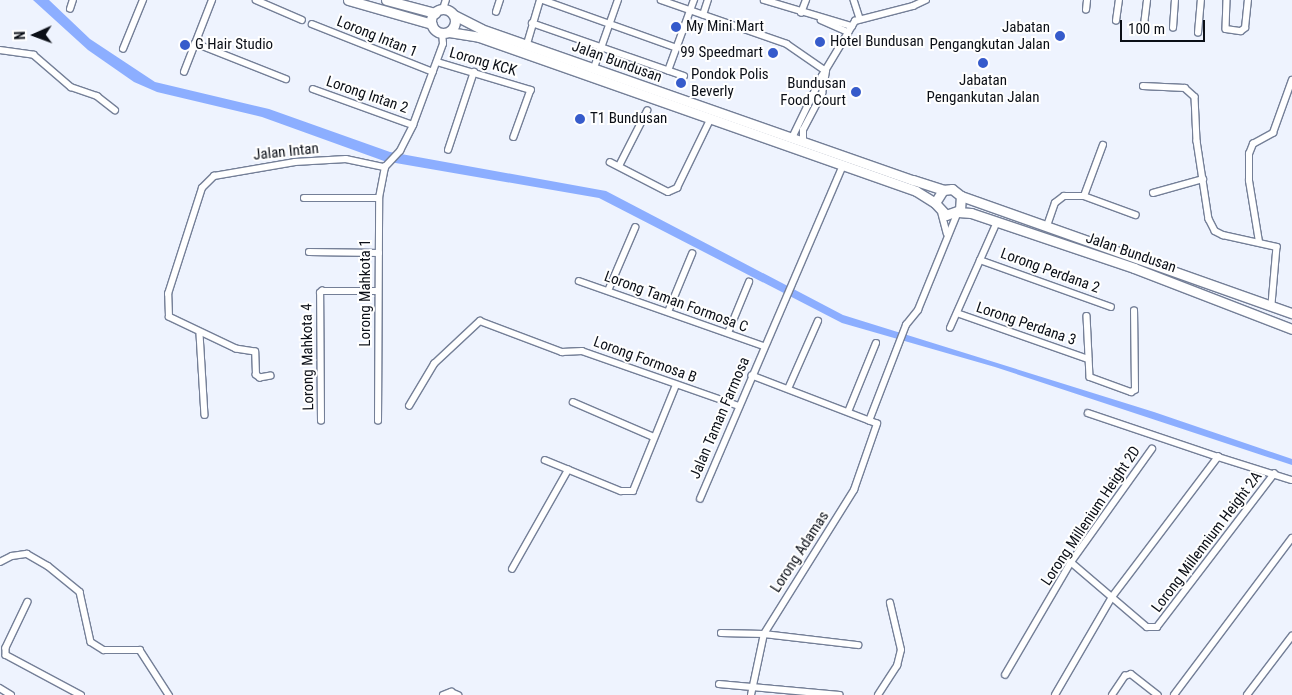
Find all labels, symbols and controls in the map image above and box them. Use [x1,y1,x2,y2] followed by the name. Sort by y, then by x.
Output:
[10,10,60,60] north arrow
[1122,10,1207,42] scale bar
[334,13,420,61] street label: Lorong Intan 1
[686,18,764,36] place label: My Mini Mart
[930,18,1050,53] place label: Jabatan Pengangkutan Jalan
[1128,20,1165,38] text: 100 m
[670,21,682,33] marker: My Mini Mart
[1054,30,1066,42] marker: Jabatan Pengangkutan Jalan
[12,31,28,40] text: N
[830,33,924,51] place label: Hotel Bundusan
[195,36,273,54] place label: G Hair Studio
[814,36,826,48] marker: Hotel Bundusan
[570,37,664,87] street label: Jalan Bundusan
[179,39,191,51] marker: G Hair Studio
[447,44,519,80] street label: Lorong KCK
[680,44,763,62] place label: 99 Speedmart
[767,47,779,59] marker: 99 Speedmart
[977,57,989,69] marker: Jabatan Pengankutan Jalan
[691,65,769,100] place label: Pondok Polis Beverly
[926,71,1040,106] place label: Jabatan Pengankutan Jalan
[324,73,410,117] street label: Lorong Intan 2
[780,74,846,109] place label: Bundusan Food Court
[675,77,687,89] marker: Pondok Polis Beverly
[850,86,862,98] marker: Bundusan Food Court
[590,110,667,128] place label: T1 Bundusan
[574,113,586,125] marker: T1 Bundusan
[252,140,320,164] street label: Jalan Intan
[1083,229,1179,277] street label: Jalan Bundusan
[357,239,375,347] street label: Lorong Mahkota 1
[998,245,1102,297] street label: Lorong Perdana 2
[601,268,751,336] street label: Lorong Taman Formosa C
[974,299,1078,349] street label: Lorong Perdana 3
[298,303,318,411] street label: Lorong Mahkota 4
[591,333,699,387] street label: Lorong Formosa B
[686,354,754,482] street label: Jalan Taman Farmosa
[1038,443,1144,589] street label: Lorong Millenium Height 2D
[1148,468,1266,616] street label: Lorong Millennium Height 2A
[767,508,833,596] street label: Lorong Adamas

